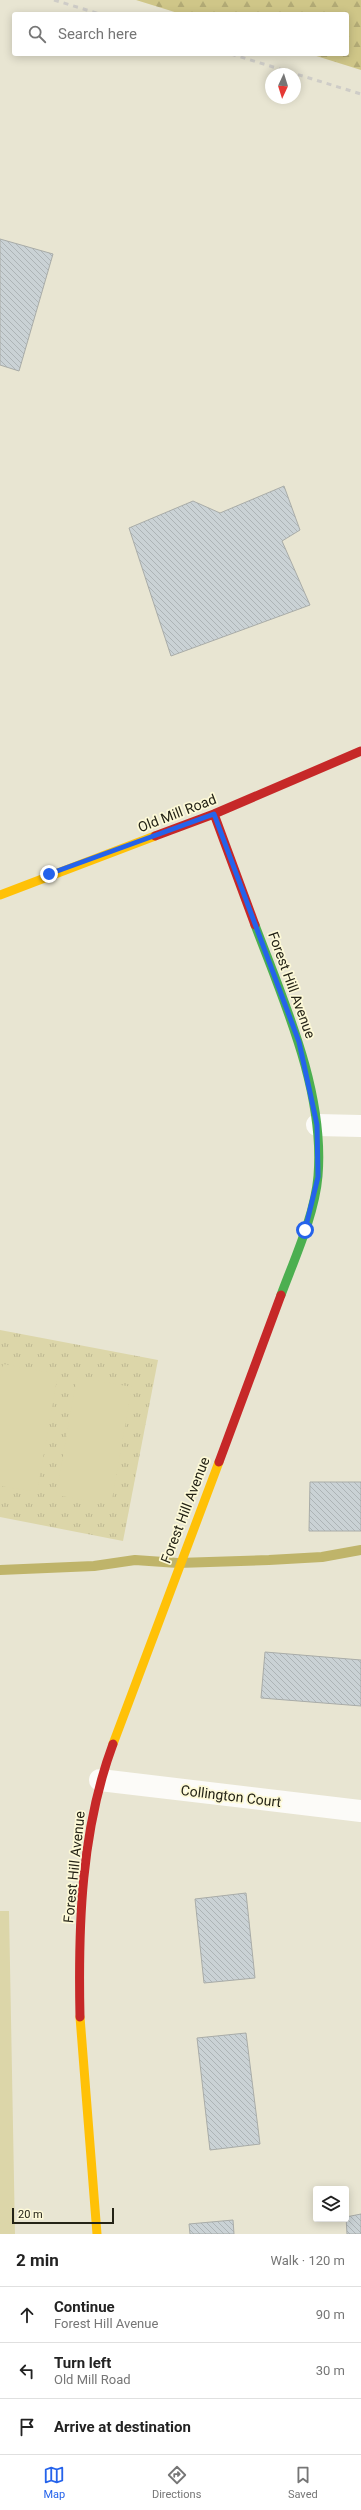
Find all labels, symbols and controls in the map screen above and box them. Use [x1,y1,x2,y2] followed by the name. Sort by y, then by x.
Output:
[12,12,349,56] search box
[26,23,48,45] icon: search
[58,25,137,43] text: Search here
[265,68,301,104] north arrow
[136,791,218,835] street label: Old Mill Road
[40,865,58,883] route end
[265,929,319,1041] street label: Forest Hill Avenue
[296,1221,314,1239] route start
[157,1455,213,1565] street label: Forest Hill Avenue
[180,1782,283,1810] street label: Collington Court
[60,1810,88,1924] street label: Forest Hill Avenue
[313,2186,349,2222] map controls
[313,2186,349,2222] button: layers
[12,2206,114,2225] scale bar
[18,2208,43,2221] text: 20 m
[16,2250,59,2270] text: 2 min
[270,2253,345,2268] text: Walk · 120 m
[54,2298,115,2316] text: Continue
[16,2304,38,2326] icon: ahead
[316,2307,345,2322] text: 90 m
[54,2316,158,2331] text: Forest Hill Avenue
[54,2354,111,2372] text: Turn left
[16,2360,38,2382] icon: left
[316,2363,345,2378] text: 30 m
[54,2372,131,2387] text: Old Mill Road
[16,2416,38,2438] icon: arrive
[54,2418,191,2436] text: Arrive at destination
[43,2464,65,2501] tab: Map
[152,2464,201,2501] tab: Directions
[288,2464,318,2501] tab: Saved

